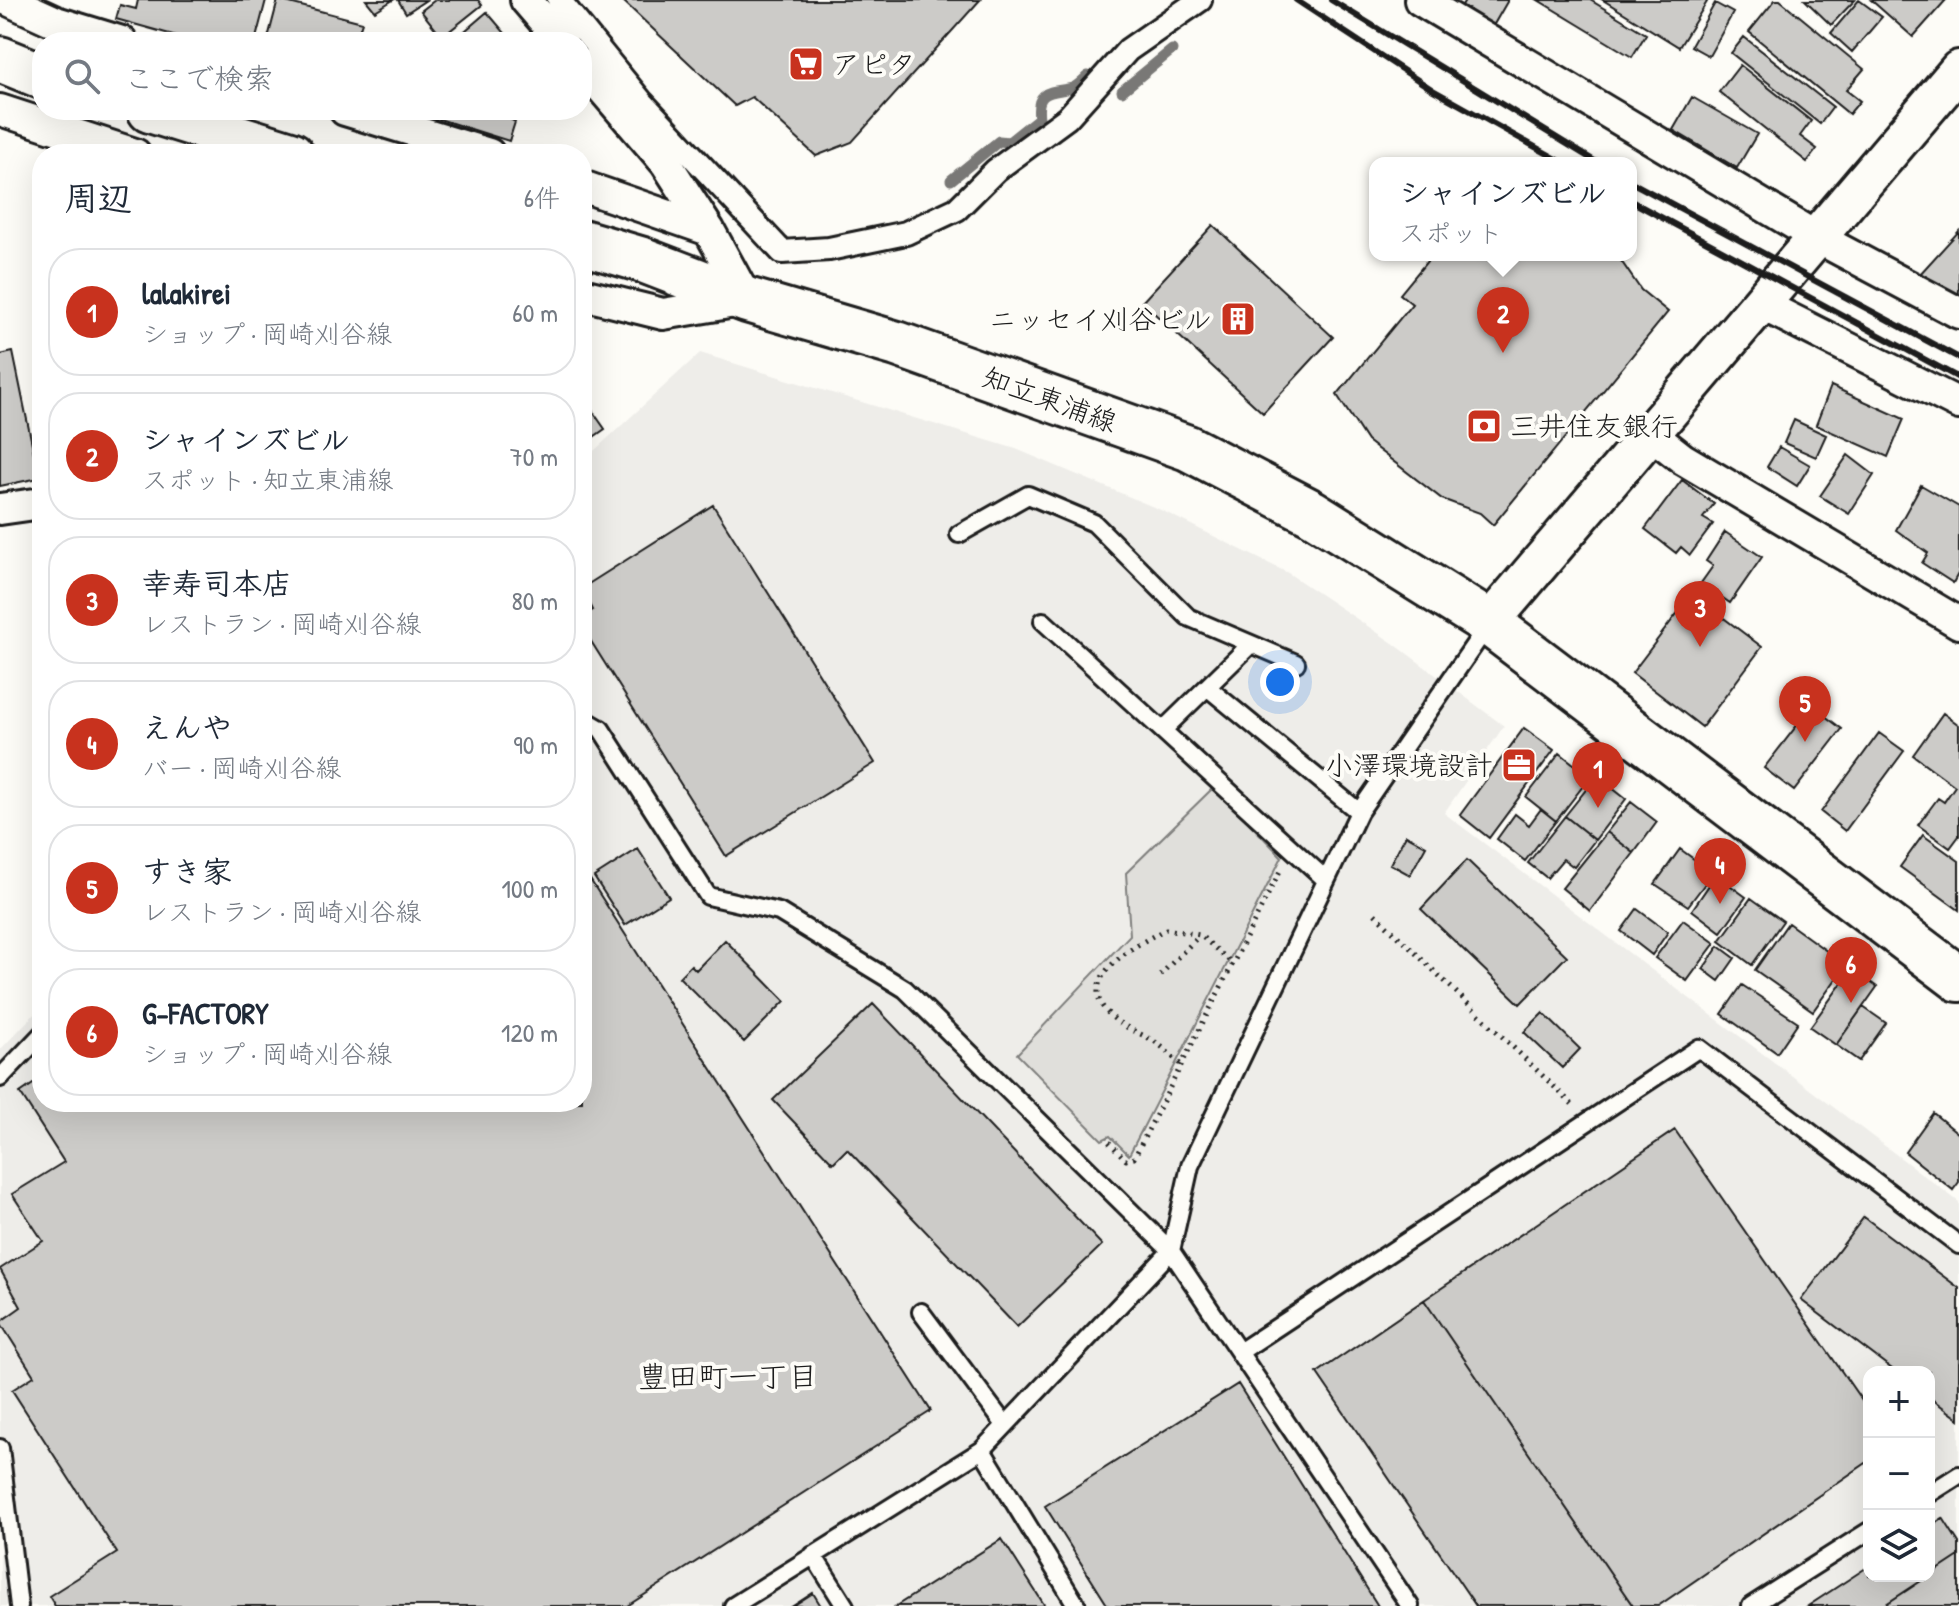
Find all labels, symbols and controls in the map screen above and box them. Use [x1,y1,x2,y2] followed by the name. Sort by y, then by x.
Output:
[32,32,592,120] search box
[787,45,825,83] supermarket icon: アピタ
[832,45,916,83] place label: アピタ
[60,54,104,98] icon: search
[124,58,274,98] text: ここで検索
[1369,157,1637,261] popup
[1399,172,1607,212] text: シャインズビル
[64,175,132,221] text: 周辺
[524,180,560,215] text: 6件
[1399,215,1503,250] text: スポット
[142,273,231,313] text: lalakirei
[1477,287,1529,353] pin: 2
[87,295,97,330] text: 1
[512,295,558,330] text: 60 m
[989,300,1212,338] place label: ニッセイ刈谷ビル
[1219,300,1257,338] building icon: ニッセイ刈谷ビル
[142,316,392,351] text: ショップ · 岡崎刈谷線
[978,357,1122,441] street label: 知立東浦線
[1465,407,1503,445] bank icon: 三井住友銀行
[1510,407,1678,445] place label: 三井住友銀行
[142,419,350,459] text: シャインズビル
[86,439,98,474] text: 2
[510,439,558,474] text: 70 m
[142,462,393,497] text: スポット · 知立東浦線
[142,563,292,603] text: 幸寿司本店
[1674,581,1726,647] pin: 3
[86,583,98,618] text: 3
[511,583,558,618] text: 80 m
[142,606,421,641] text: レストラン · 岡崎刈谷線
[1260,662,1300,702] your location
[1779,676,1831,742] pin: 5
[142,707,232,747] text: えんや
[87,727,97,762] text: 4
[513,727,558,762] text: 90 m
[1572,742,1624,808] pin: 1
[1325,746,1493,784] place label: 小澤環境設計
[1500,746,1538,784] office icon: 小澤環境設計
[142,750,341,785] text: バー · 岡崎刈谷線
[1694,838,1746,904] pin: 4
[142,851,232,891] text: すき家
[87,871,98,906] text: 5
[502,871,558,906] text: 100 m
[142,894,421,929] text: レストラン · 岡崎刈谷線
[1825,937,1877,1003] pin: 6
[142,993,268,1033] text: G-FACTORY
[87,1015,97,1050] text: 6
[501,1015,558,1050] text: 120 m
[142,1036,392,1071] text: ショップ · 岡崎刈谷線
[638,1356,818,1396] district label: 豊田町一丁目
[1863,1366,1935,1582] map controls
[1863,1366,1935,1438] button: +
[1863,1438,1935,1510] button: −
[1863,1510,1935,1582] button: layers

